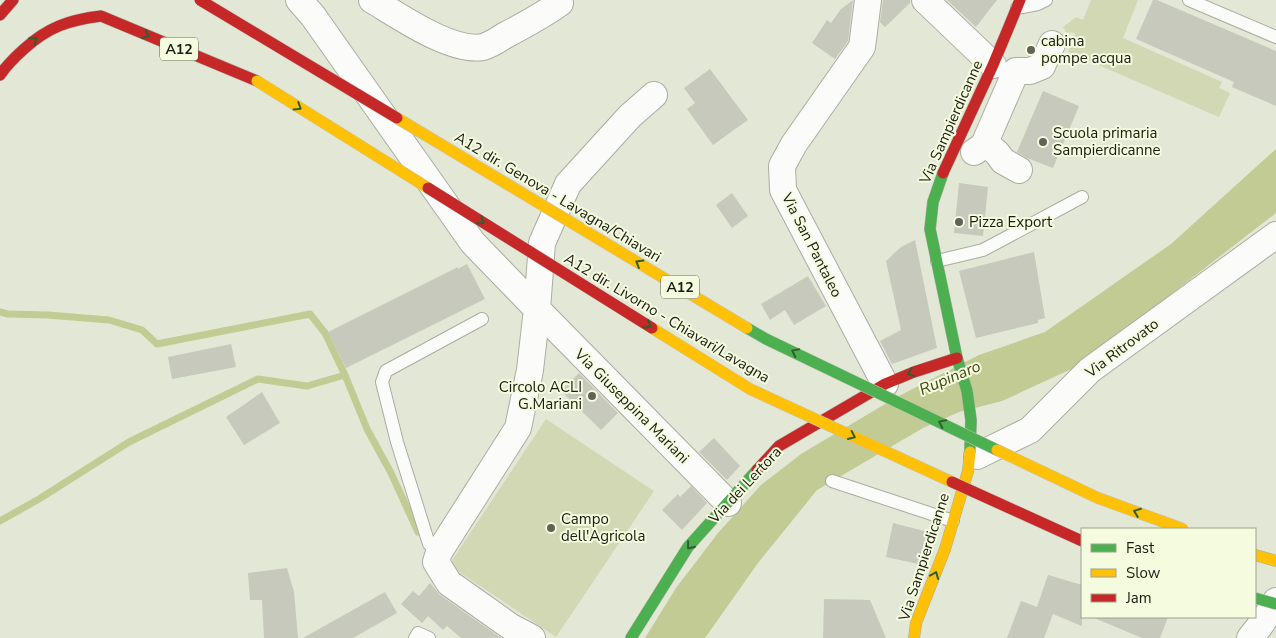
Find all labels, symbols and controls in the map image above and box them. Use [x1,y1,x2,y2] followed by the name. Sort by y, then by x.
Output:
[141,28,150,39] one-way arrow
[1041,31,1131,68] place label: cabina pompe acqua
[28,37,37,46] one-way arrow
[160,38,198,61] road number: A12
[1025,44,1037,56] marker: cabina pompe acqua
[914,57,987,188] street label: Via Sampierdicanne
[293,101,302,110] one-way arrow
[1053,123,1161,160] place label: Scuola primaria Sampierdicanne
[451,127,665,267] street label: A12 dir. Genova - Lavagna/Chiavari
[1037,136,1049,148] marker: Scuola primaria Sampierdicanne
[777,188,847,301] street label: Via San Pantaleo
[969,212,1053,232] place label: Pizza Export
[475,214,484,224] one-way arrow
[953,216,965,228] marker: Pizza Export
[560,248,774,388] street label: A12 dir. Livorno - Chiavari/Lavagna
[636,259,645,269] one-way arrow
[661,276,699,298] road number: A12
[1080,314,1163,383] street label: Via Ritrovato
[643,319,652,329] one-way arrow
[570,344,694,468] street label: Via Giuseppina Mariani
[791,348,800,359] one-way arrow
[916,355,984,401] water label: Rupinaro
[907,367,916,377] one-way arrow
[499,377,582,414] place label: Circolo ACLI G.Mariani
[586,390,598,402] marker: Circolo ACLI G.Mariani
[938,418,947,429] one-way arrow
[847,429,856,440] one-way arrow
[703,442,786,528] street label: Via dei Lertora
[894,491,954,624] street label: Via Sampierdicanne
[1133,508,1142,518] one-way arrow
[561,509,645,546] place label: Campo dell'Agricola
[545,522,557,534] marker: Campo dell'Agricola
[1081,528,1256,618] legend
[1126,538,1155,558] text: Fast
[687,540,695,549] one-way arrow
[1126,563,1161,583] text: Slow
[928,571,939,580] one-way arrow
[1125,588,1152,608] text: Jam

